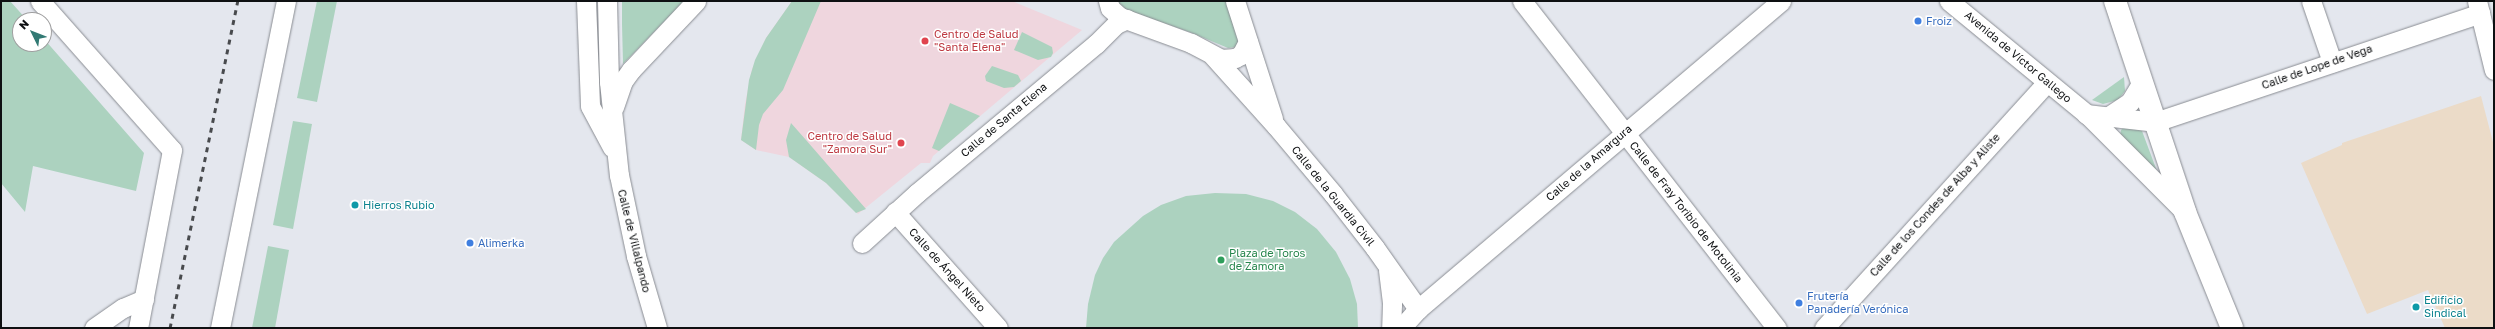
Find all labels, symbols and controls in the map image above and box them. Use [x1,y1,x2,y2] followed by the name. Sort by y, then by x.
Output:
[1962,8,2074,106] street label: Avenida de Víctor Gallego
[12,12,52,52] north arrow
[1926,14,1952,28] place label: Froiz
[1913,16,1923,26] marker: Froiz
[16,17,31,32] text: N
[934,28,1019,54] place label: Centro de Salud "Santa Elena"
[919,35,931,47] marker: Centro de Salud "Santa Elena"
[2260,42,2374,92] street label: Calle de Lope de Vega
[958,80,1050,160] street label: Calle de Santa Elena
[1543,122,1635,204] street label: Calle de la Amargura
[807,130,892,156] place label: Centro de Salud "Zamora Sur"
[1867,131,2003,279] street label: Calle de los Condes de Alba y Aliste
[895,137,907,149] marker: Centro de Salud "Zamora Sur"
[1627,139,1745,285] street label: Calle de Fray Toribio de Motolinia
[1289,143,1377,249] street label: Calle de la Guardia Civil
[615,188,653,294] street label: Calle de Villalpando
[363,198,435,212] place label: Hierros Rubio
[350,200,360,210] marker: Hierros Rubio
[906,225,988,315] street label: Calle de Ángel Nieto
[478,236,524,250] place label: Alimerka
[465,238,475,248] marker: Alimerka
[1229,247,1305,273] place label: Plaza de Toros de Zamora
[1216,255,1226,265] marker: Plaza de Toros de Zamora
[1807,290,1908,316] place label: Frutería Panadería Verónica
[2424,294,2466,320] place label: Edificio Sindical
[1794,298,1804,308] marker: Frutería Panadería Verónica
[2411,302,2421,312] marker: Edificio Sindical

